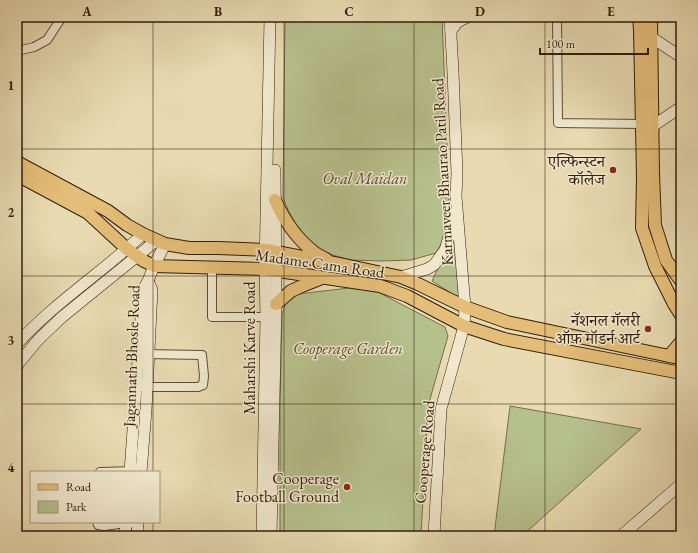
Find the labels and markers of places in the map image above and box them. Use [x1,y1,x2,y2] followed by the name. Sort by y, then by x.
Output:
[547,151,606,190] place label: एल्फिन्स्टन कॉलेज
[608,165,618,175] marker: एल्फिन्स्टन कॉलेज
[555,310,642,349] place label: नॅशनल गॅलरी ऑफ मॉडर्न आर्ट
[643,324,653,334] marker: नॅशनल गॅलरी ऑफ मॉडर्न आर्ट
[235,468,340,507] place label: Cooperage Football Ground
[342,482,352,492] marker: Cooperage Football Ground

